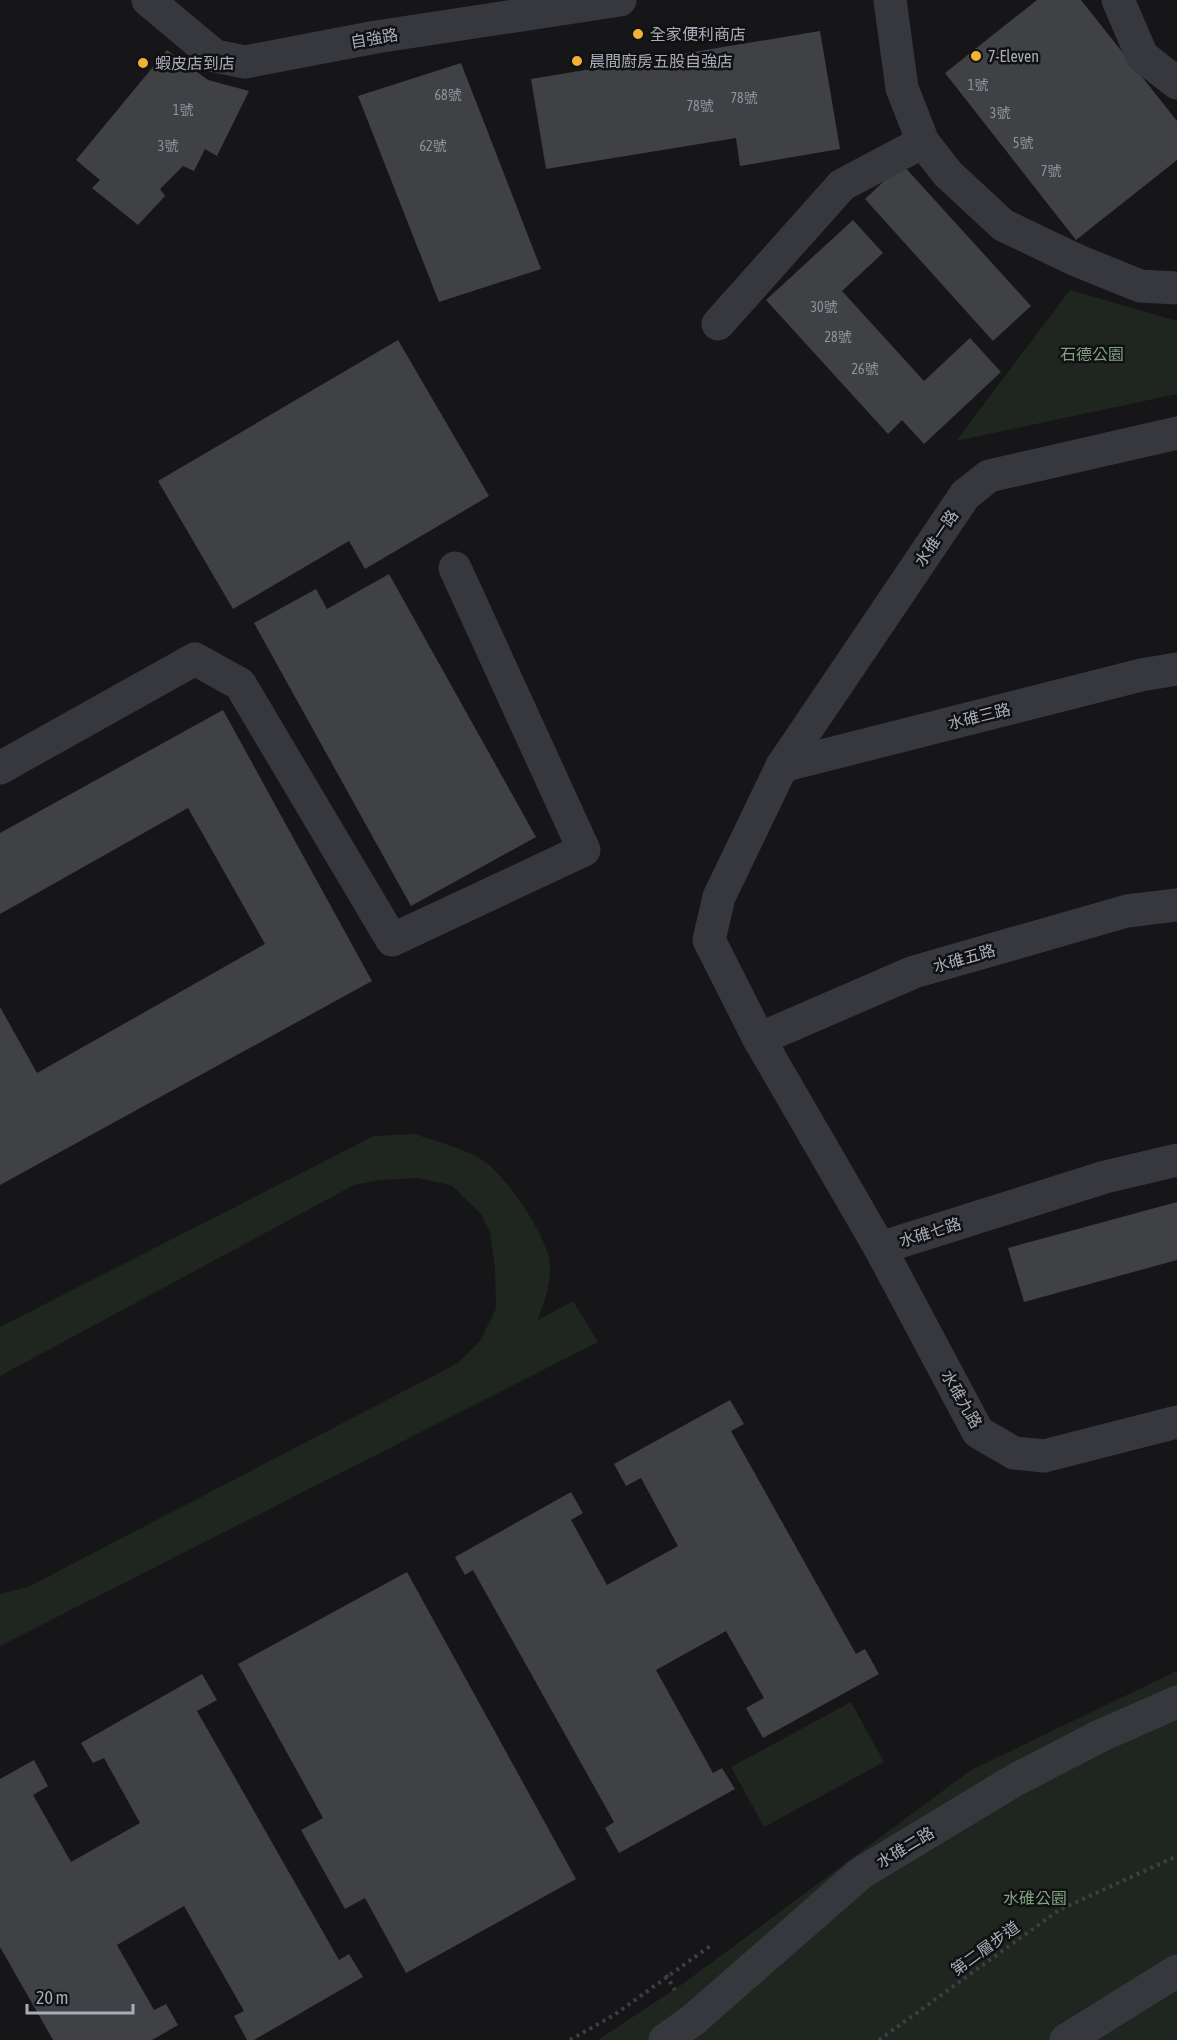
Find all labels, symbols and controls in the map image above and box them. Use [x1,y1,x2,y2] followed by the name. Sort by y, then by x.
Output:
[349,25,399,51] street label: 自強路
[650,25,746,43] place label: 全家便利商店
[631,27,645,41] marker: 全家便利商店
[988,47,1039,65] place label: 7-Eleven
[969,49,983,63] marker: 7-Eleven
[589,52,733,70] place label: 晨間廚房五股自強店
[155,54,235,72] place label: 蝦皮店到店
[570,54,584,68] marker: 晨間廚房五股自強店
[136,56,150,70] marker: 蝦皮店到店
[968,77,988,93] house number: 1號
[434,87,462,103] house number: 68號
[730,90,758,106] house number: 78號
[686,98,714,114] house number: 78號
[173,102,193,118] house number: 1號
[990,105,1010,121] house number: 3號
[1013,135,1033,151] house number: 5號
[158,138,178,154] house number: 3號
[419,138,447,154] house number: 62號
[1041,163,1061,179] house number: 7號
[810,299,838,315] house number: 30號
[824,329,852,345] house number: 28號
[1060,345,1124,363] park label: 石德公園
[851,361,879,377] house number: 26號
[911,506,961,570] street label: 水碓一路
[946,700,1012,732] street label: 水碓三路
[931,941,997,975] street label: 水碓五路
[897,1214,963,1250] street label: 水碓七路
[938,1367,986,1431] street label: 水碓九路
[873,1823,937,1871] street label: 水碓二路
[1003,1889,1067,1907] park label: 水碓公園
[947,1917,1023,1979] street label: 第二層步道
[27,1977,134,2015] scale bar
[36,1987,68,2008] text: 20 m

